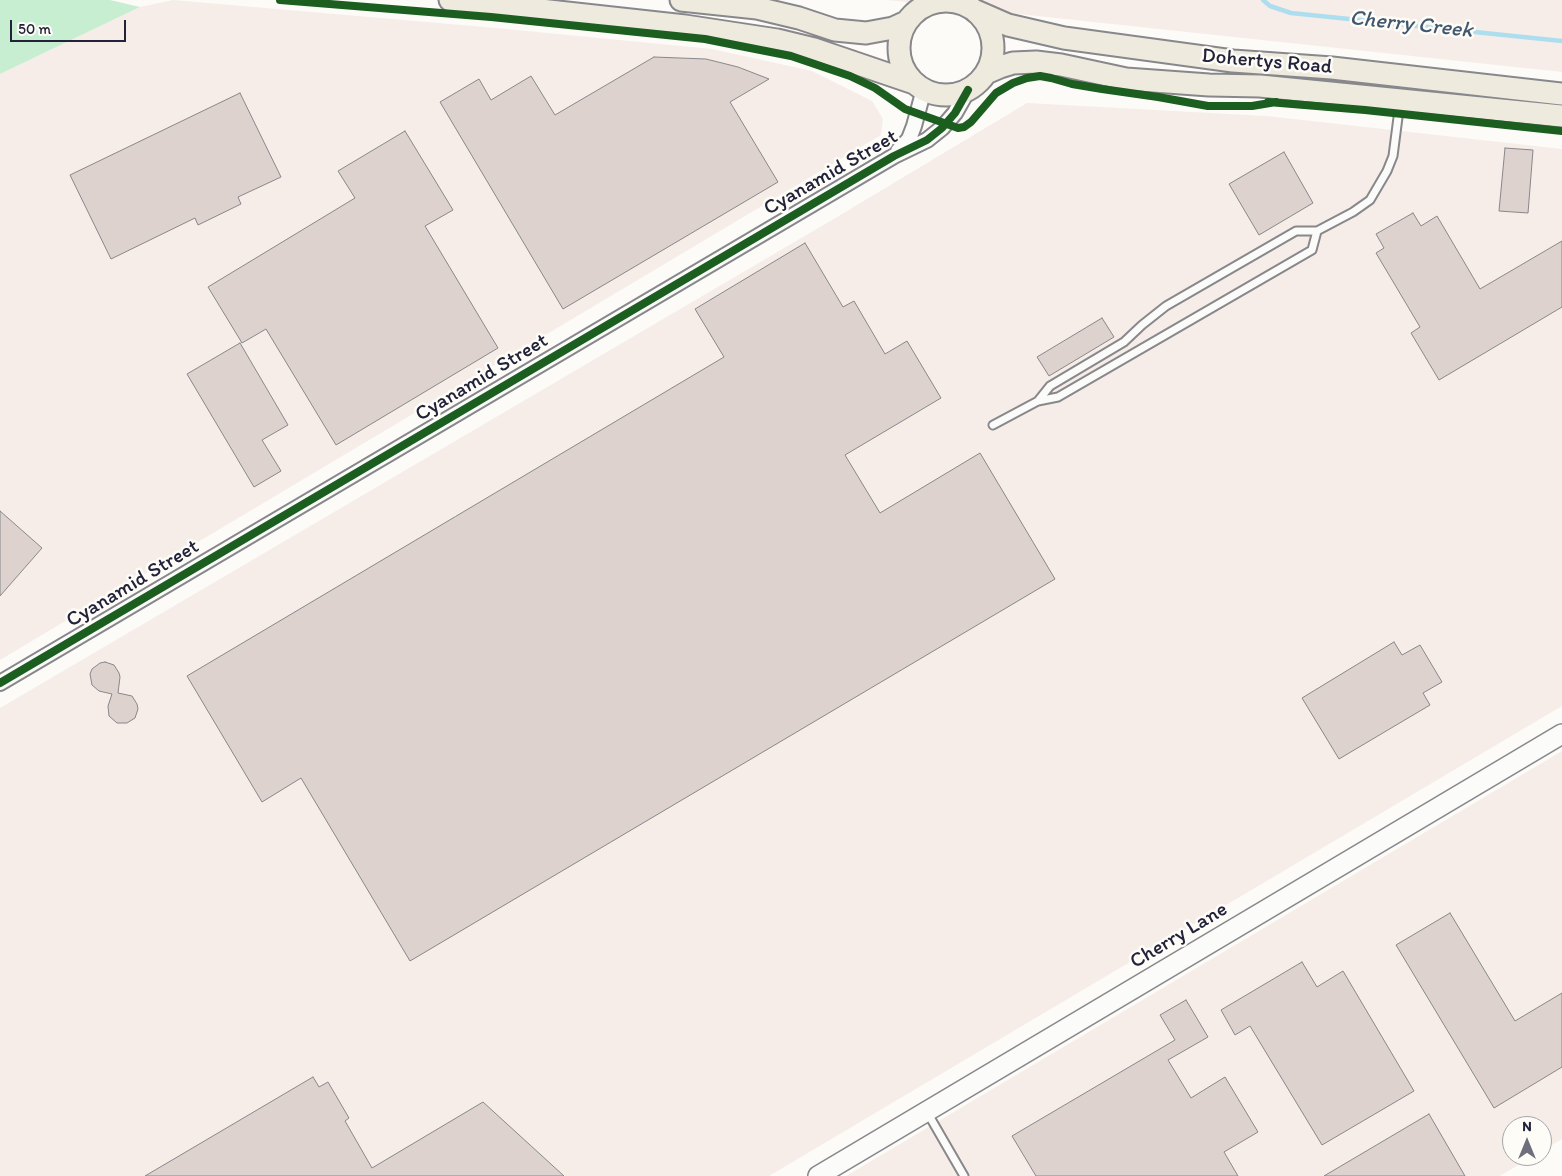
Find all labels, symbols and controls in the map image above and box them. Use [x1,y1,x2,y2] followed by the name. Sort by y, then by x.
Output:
[1348,5,1474,45] water label: Cherry Creek
[12,10,129,42] scale bar
[18,20,51,38] text: 50 m
[1201,44,1333,80] street label: Dohertys Road
[760,125,902,221] street label: Cyanamid Street
[411,328,553,428] street label: Cyanamid Street
[62,534,204,634] street label: Cyanamid Street
[1126,897,1232,975] street label: Cherry Lane
[1502,1116,1552,1166] north arrow
[1522,1118,1532,1135] text: N

